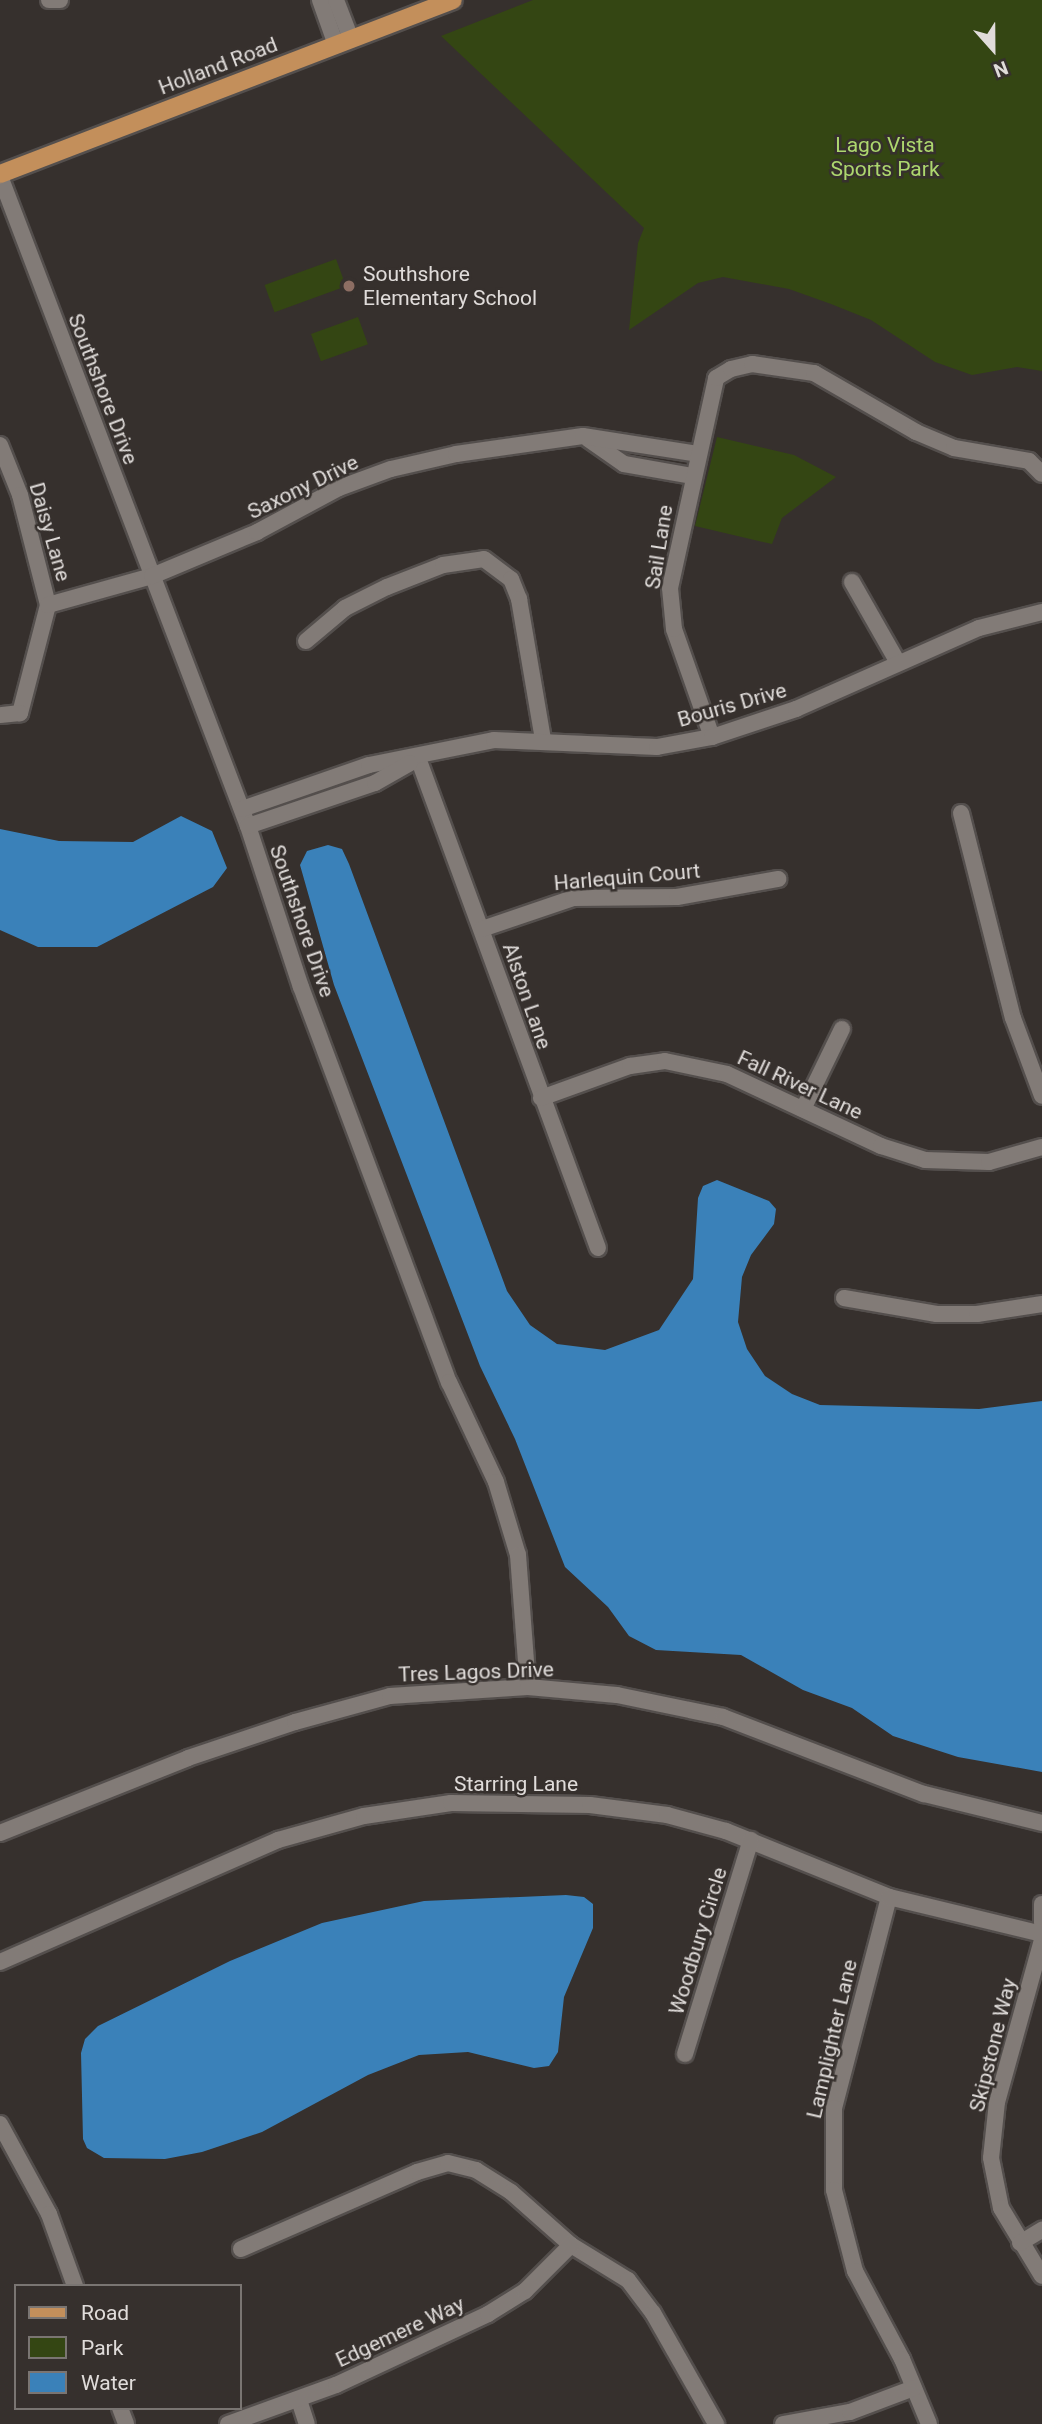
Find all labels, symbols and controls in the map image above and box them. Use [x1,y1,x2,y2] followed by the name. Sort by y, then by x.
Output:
[958,14,1028,84] north arrow
[155,32,281,100] street label: Holland Road
[990,56,1011,82] text: N
[830,132,940,182] park label: Lago Vista Sports Park
[363,261,537,311] place label: Southshore Elementary School
[341,278,357,294] marker: Southshore Elementary School
[63,310,143,468] street label: Southshore Drive
[244,449,362,525] street label: Saxony Drive
[24,480,76,584] street label: Daisy Lane
[640,503,678,591] street label: Sail Lane
[675,677,789,733] street label: Bouris Drive
[264,842,340,1000] street label: Southshore Drive
[553,858,701,896] street label: Harlequin Court
[497,940,557,1052] street label: Alston Lane
[733,1045,867,1125] street label: Fall River Lane
[398,1657,554,1687] street label: Tres Lagos Drive
[454,1771,578,1797] street label: Starring Lane
[664,1864,732,2018] street label: Woodbury Circle
[801,1957,863,2121] street label: Lamplighter Lane
[964,1976,1022,2114] street label: Skipstone Way
[14,2284,242,2410] legend
[332,2291,468,2373] street label: Edgemere Way
[81,2301,129,2325] text: Road
[81,2336,123,2360] text: Park
[81,2371,136,2395] text: Water

